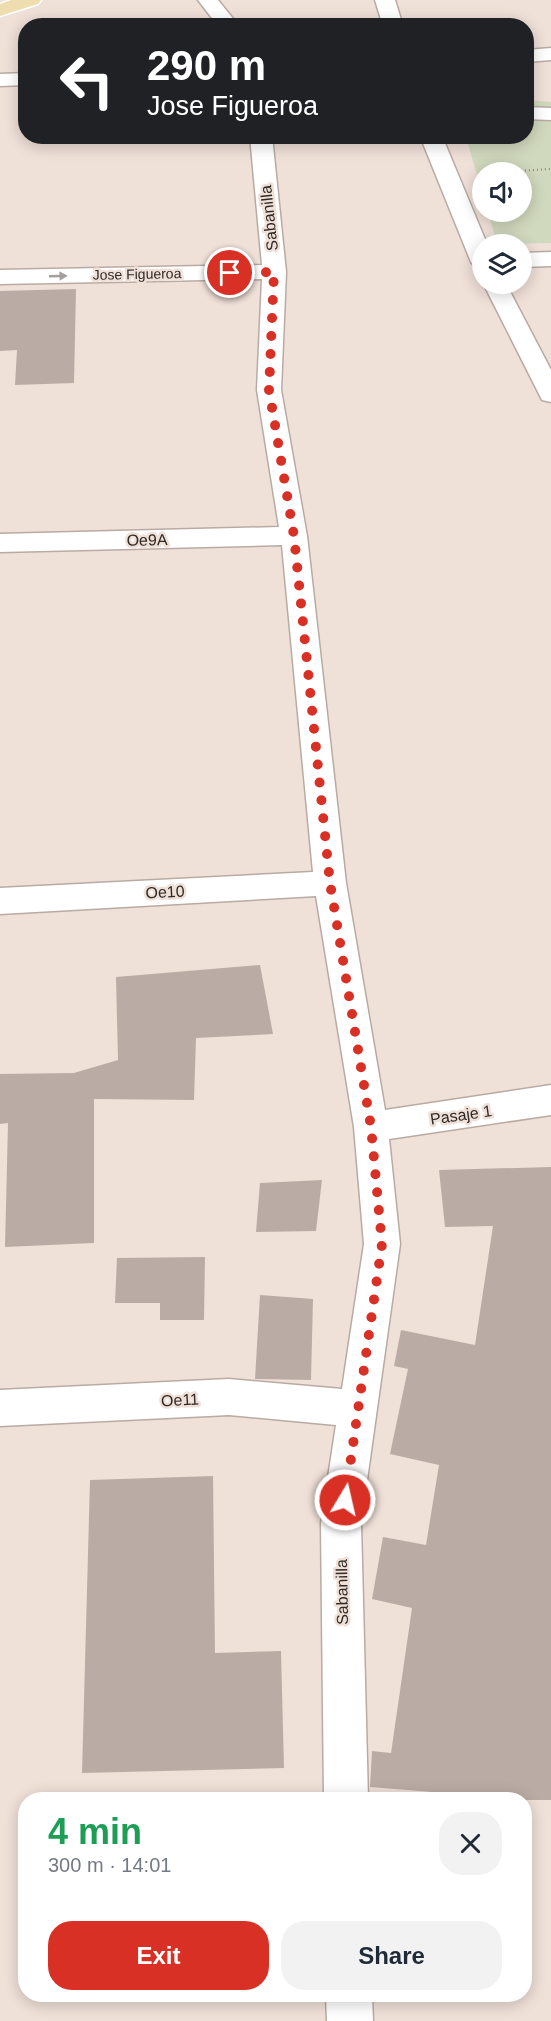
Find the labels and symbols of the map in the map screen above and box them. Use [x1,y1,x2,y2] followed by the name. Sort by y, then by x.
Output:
[257,184,281,252] street label: Sabanilla
[204,247,255,298] pin
[93,265,182,283] street label: Jose Figueroa
[49,271,68,280] one-way arrow
[126,531,168,549] street label: Oe9A
[145,882,185,902] street label: Oe10
[429,1102,493,1128] street label: Pasaje 1
[161,1391,199,1409] street label: Oe11
[313,1468,377,1532] position arrow
[333,1559,351,1625] street label: Sabanilla

